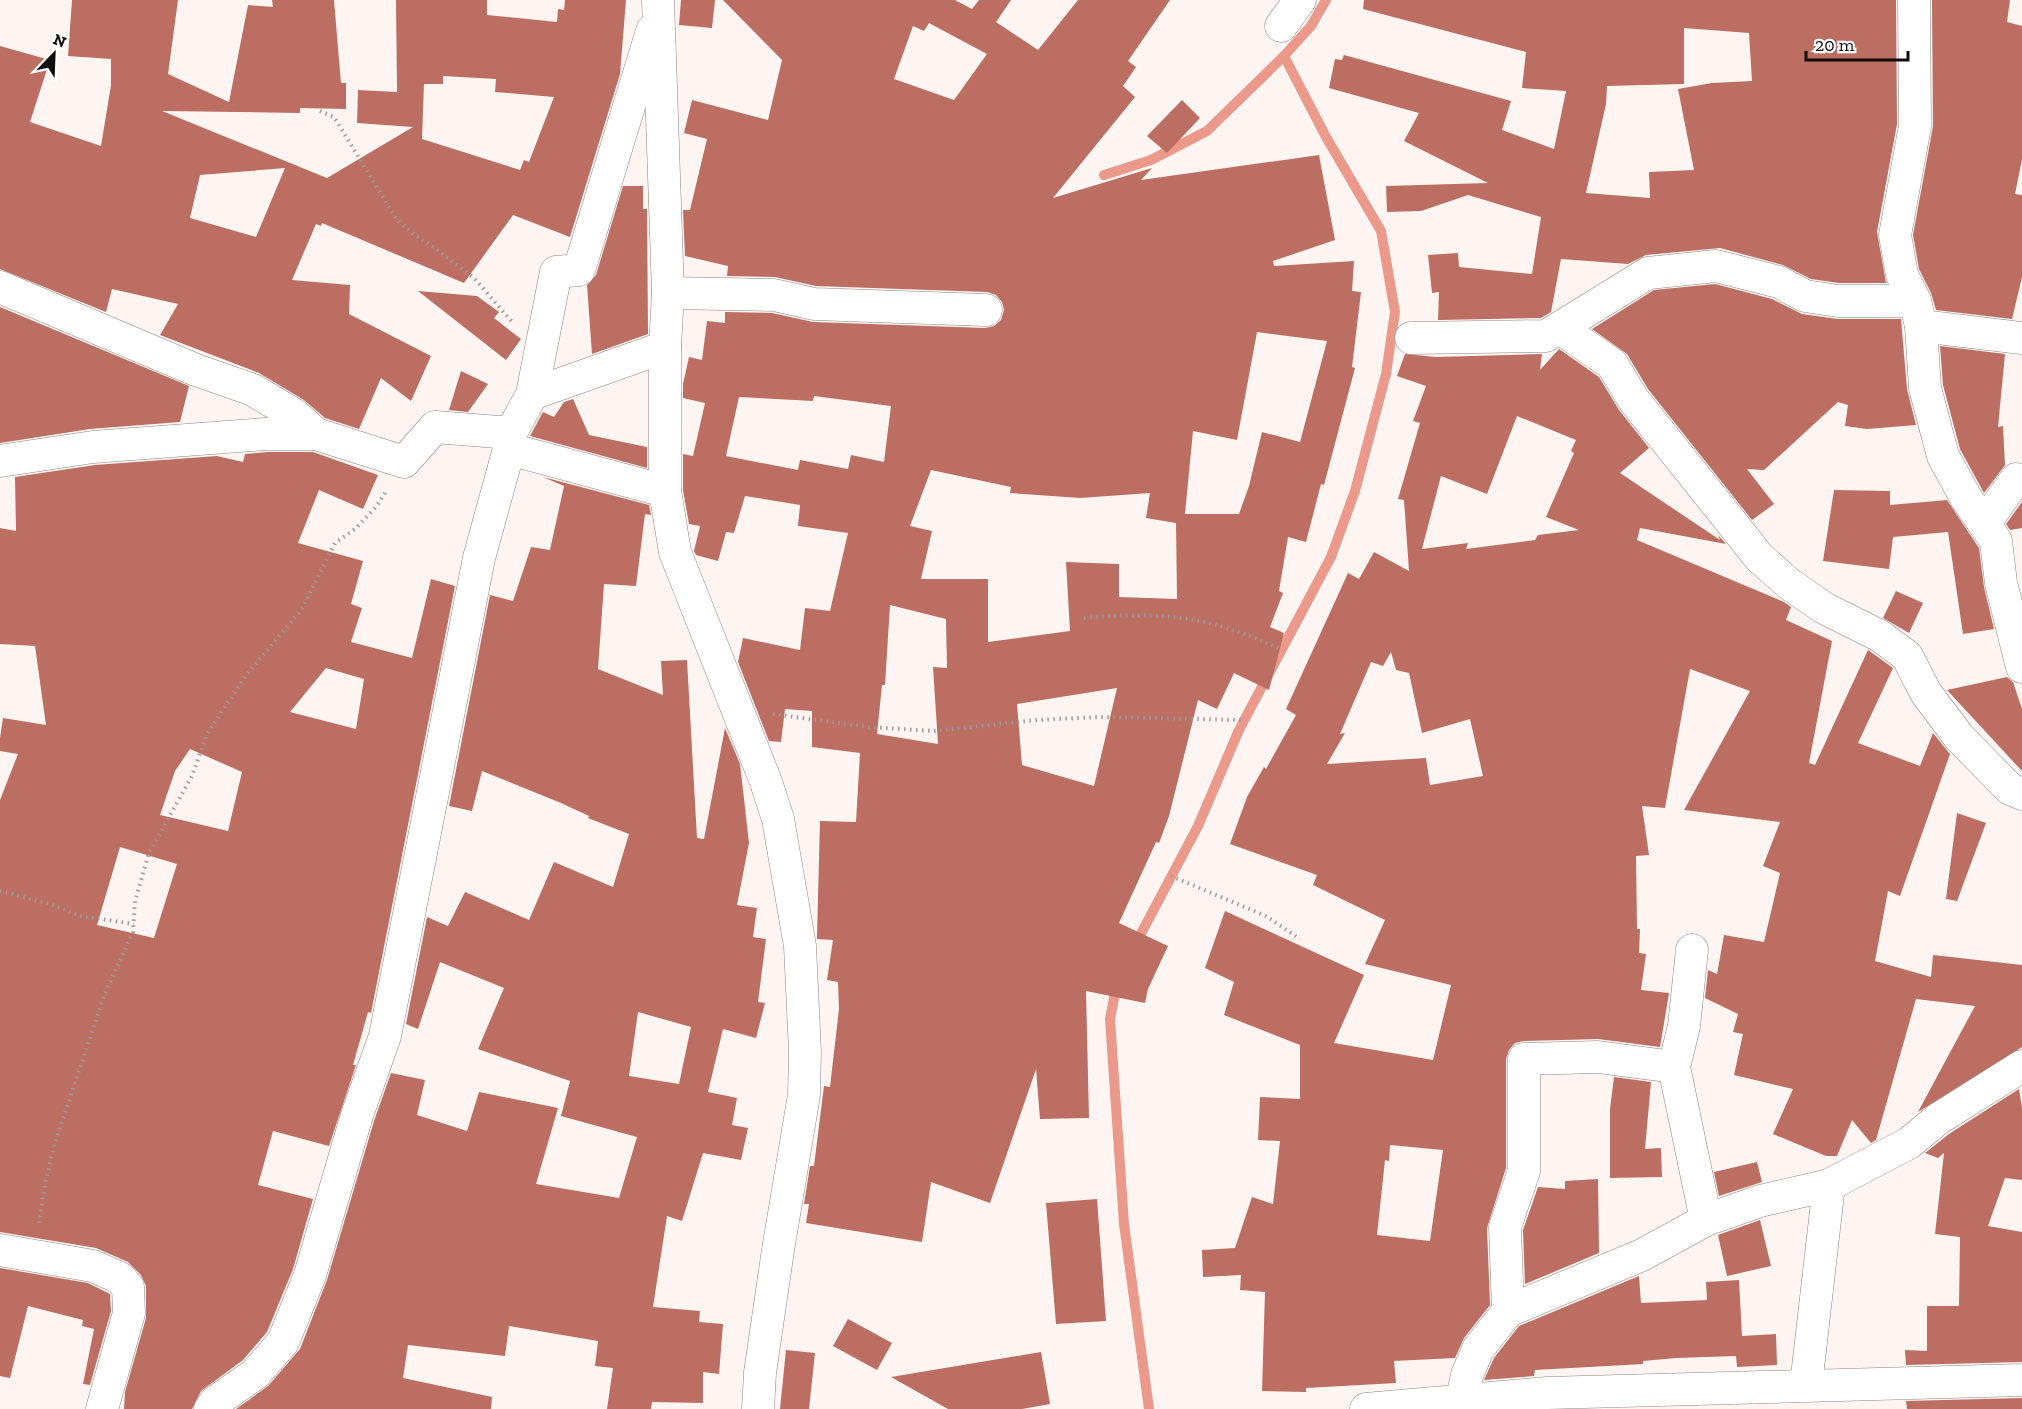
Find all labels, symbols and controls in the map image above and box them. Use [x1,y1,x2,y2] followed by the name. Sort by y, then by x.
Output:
[24,24,84,84] north arrow
[1806,24,1908,62] scale bar
[50,30,69,52] text: N
[1815,34,1855,56] text: 20 m

